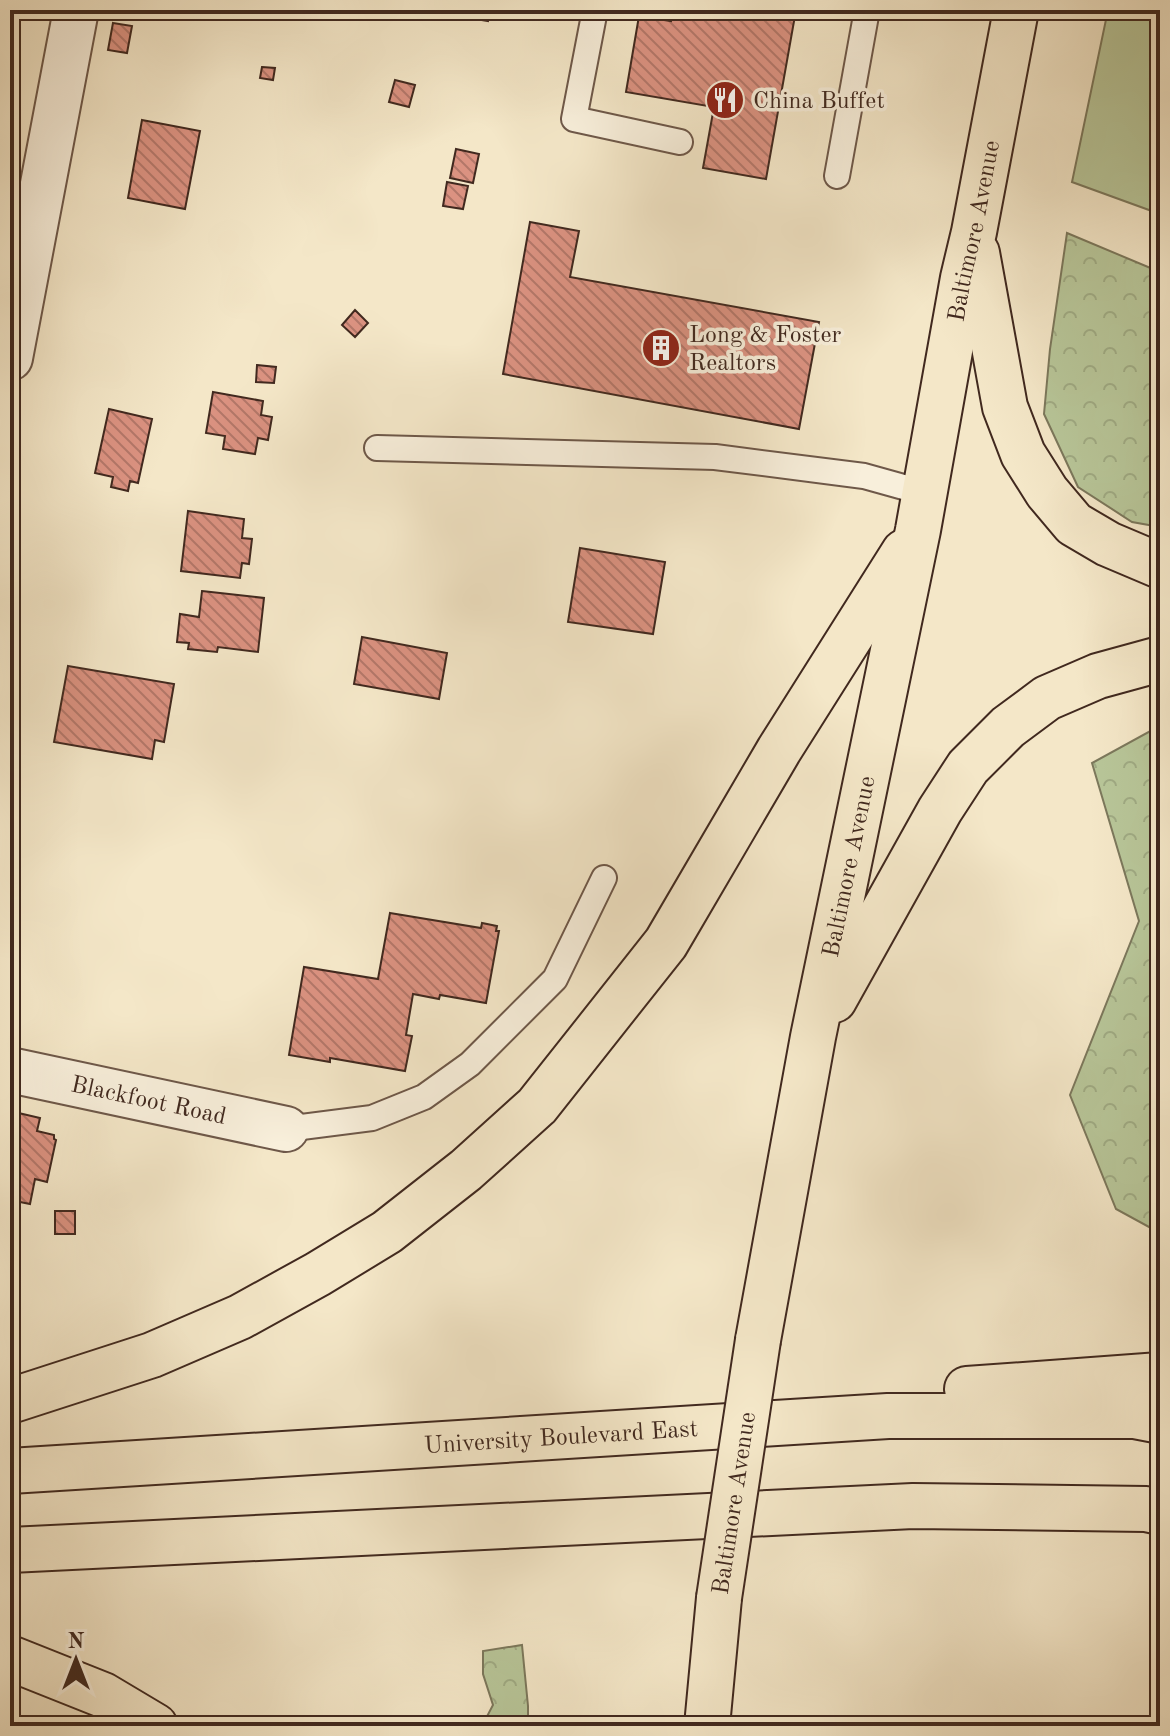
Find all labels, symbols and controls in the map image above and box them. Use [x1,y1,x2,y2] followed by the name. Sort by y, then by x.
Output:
[704,79,746,121] restaurant icon: China Buffet
[753,90,885,114] place label: China Buffet
[945,138,1005,324] street label: Baltimore Avenue
[689,324,841,376] place label: Long & Foster Realtors
[640,327,682,369] building icon: Long & Foster Realtors
[820,774,881,960] street label: Baltimore Avenue
[69,1073,228,1130] street label: Blackfoot Road
[710,1410,761,1596] street label: Baltimore Avenue
[423,1418,699,1459] street label: University Boulevard East
[36,1620,116,1700] north arrow
[68,1631,85,1653] text: N

